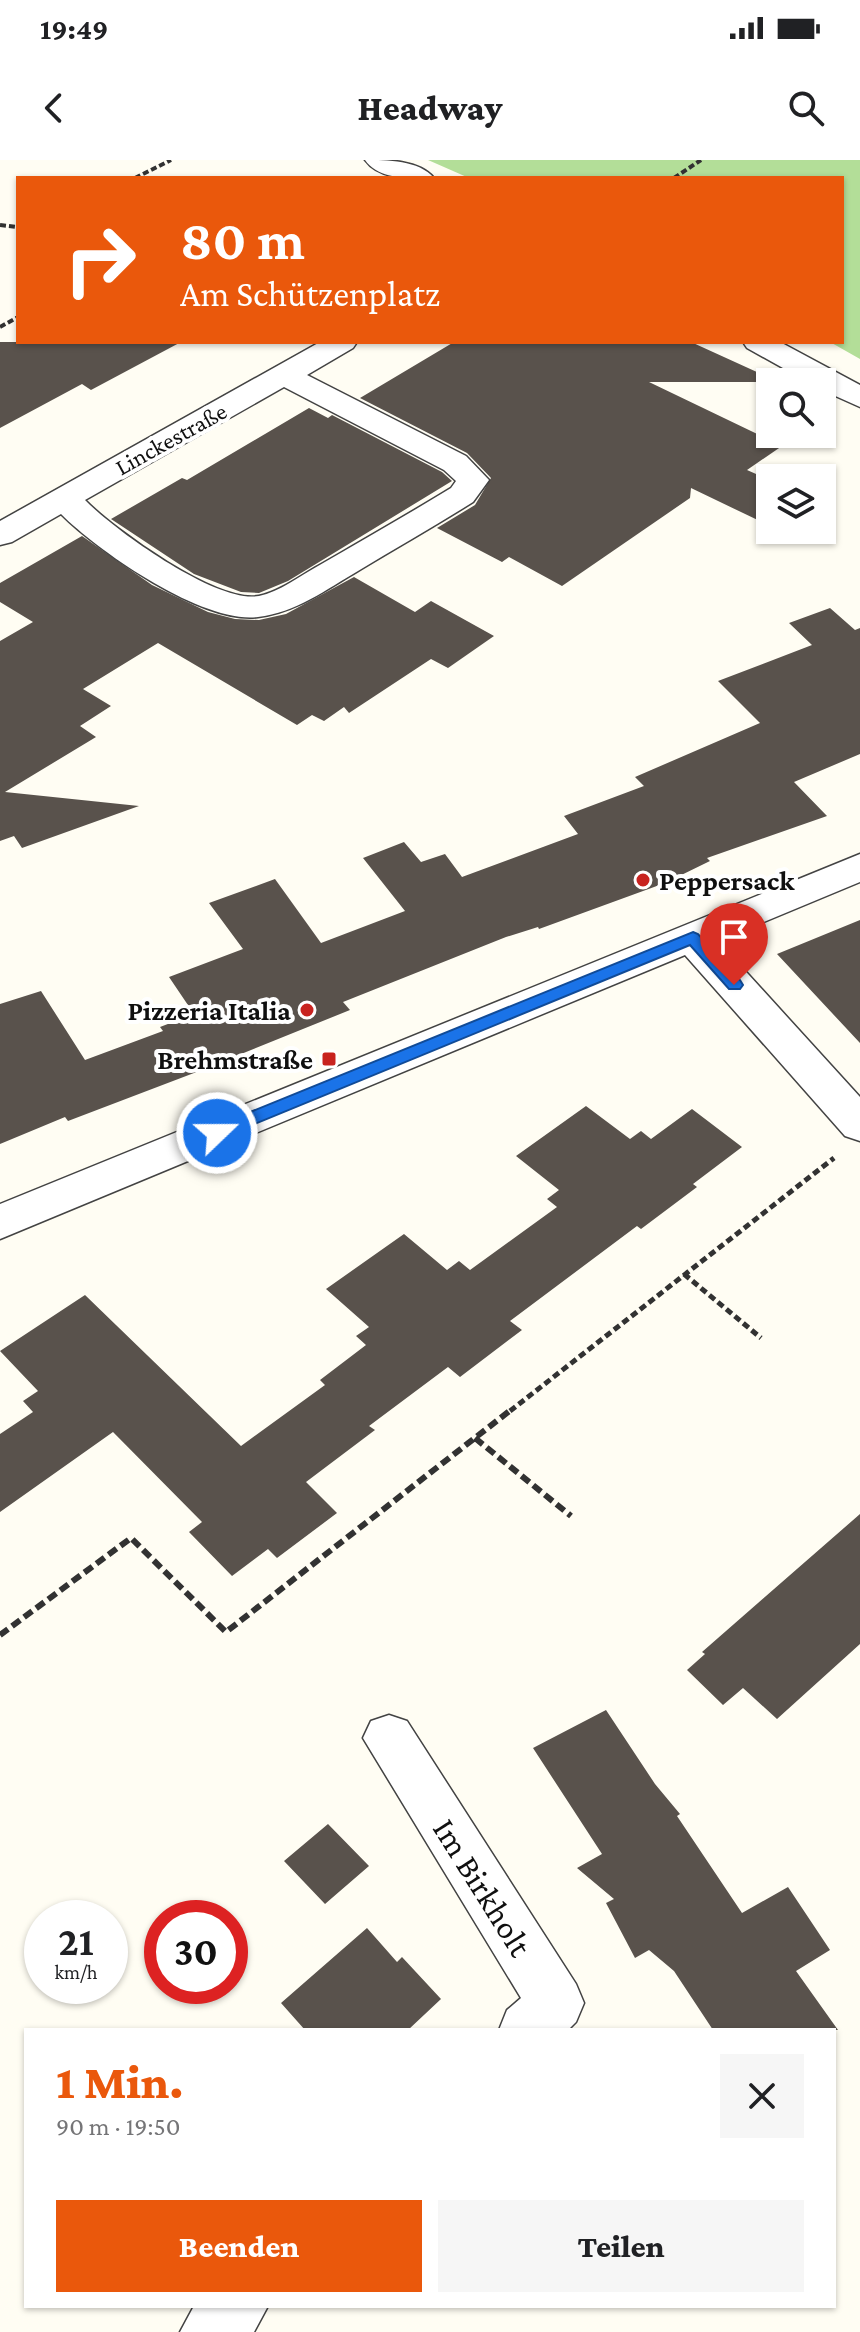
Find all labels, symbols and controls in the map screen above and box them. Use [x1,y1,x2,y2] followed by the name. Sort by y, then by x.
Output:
[40,12,108,45] text: 19:49
[32,86,76,130] icon: back
[784,86,828,130] icon: search
[358,88,502,128] text: Headway
[48,208,152,312] icon: right
[180,209,305,271] text: 80 m
[180,274,440,314] text: Am Schützenplatz
[756,368,836,544] map controls
[756,368,836,448] button: search
[110,397,231,480] street label: Linckestraße
[756,464,836,544] button: layers
[659,865,795,896] place label: Peppersack
[634,871,652,889] marker: Peppersack
[700,903,768,985] pin
[712,915,756,959] icon: arrive
[127,995,291,1026] place label: Pizzeria Italia
[298,1001,316,1019] marker: Pizzeria Italia
[157,1044,313,1075] place label: Brehmstraße
[320,1050,338,1068] marker: Brehmstraße
[175,1091,259,1175] position arrow
[426,1812,540,1963] street label: Im Birkholt
[144,1900,248,2004] speed limit sign: 30
[58,1919,94,1964] text: 21
[54,1961,98,1983] text: km/h
[720,2054,804,2138] button: close
[56,2055,183,2108] text: 1 Min.
[56,2112,180,2141] text: 90 m · 19:50
[56,2200,422,2292] button: Beenden
[438,2200,804,2292] button: Teilen

